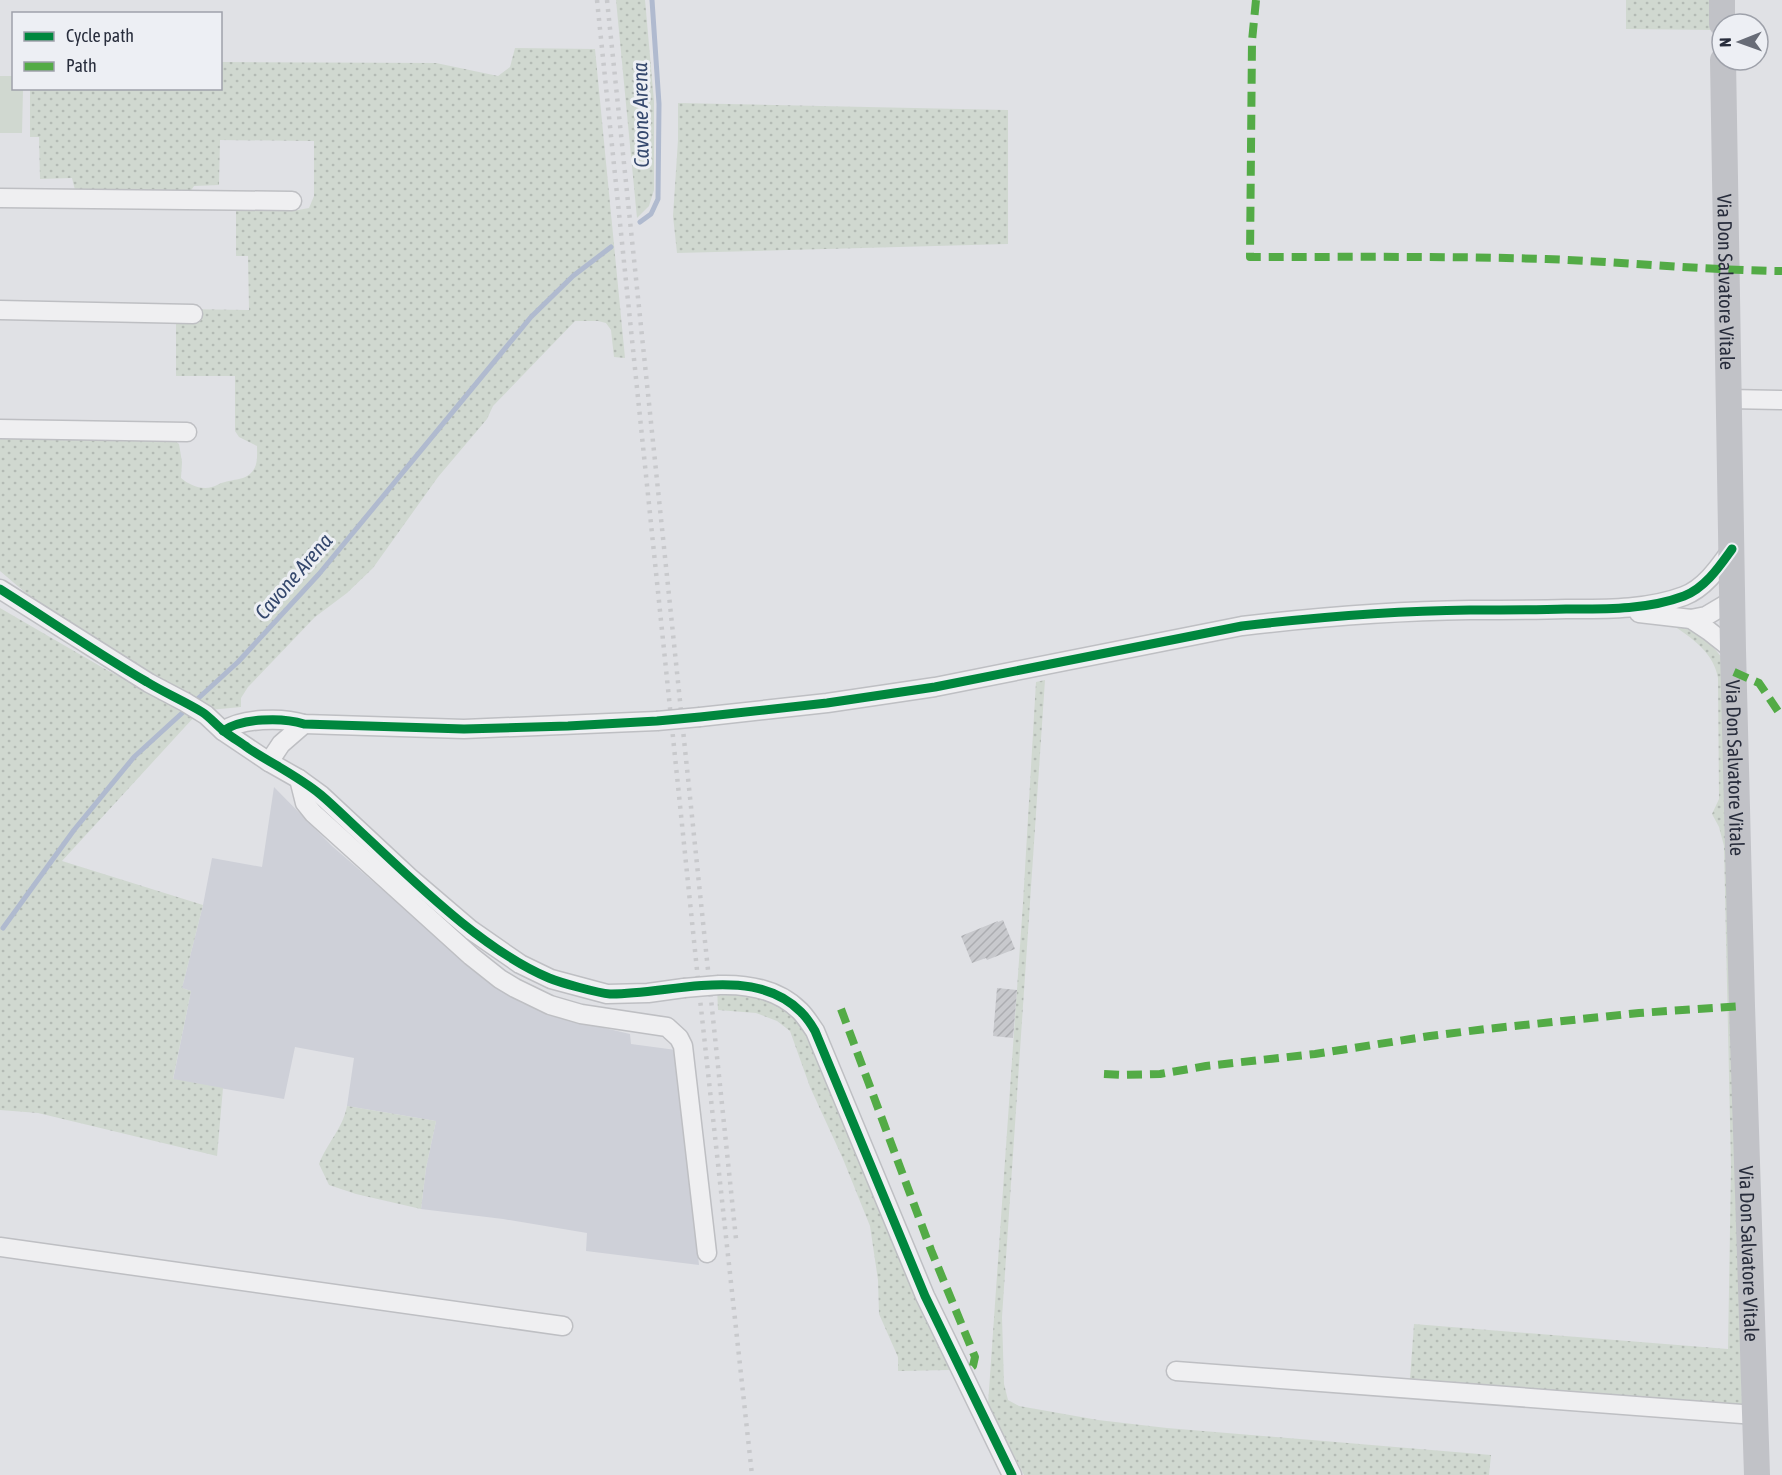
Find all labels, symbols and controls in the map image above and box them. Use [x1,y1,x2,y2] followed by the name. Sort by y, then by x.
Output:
[12,12,222,90] legend
[1710,12,1770,72] north arrow
[66,25,134,46] text: Cycle path
[1716,37,1734,47] text: N
[66,55,97,76] text: Path
[627,62,653,168] water label: Cavone Arena
[1714,194,1740,370] street label: Via Don Salvatore Vitale
[249,528,337,624] water label: Cavone Arena
[1722,680,1750,856] street label: Via Don Salvatore Vitale
[1736,1165,1764,1342] street label: Via Don Salvatore Vitale

